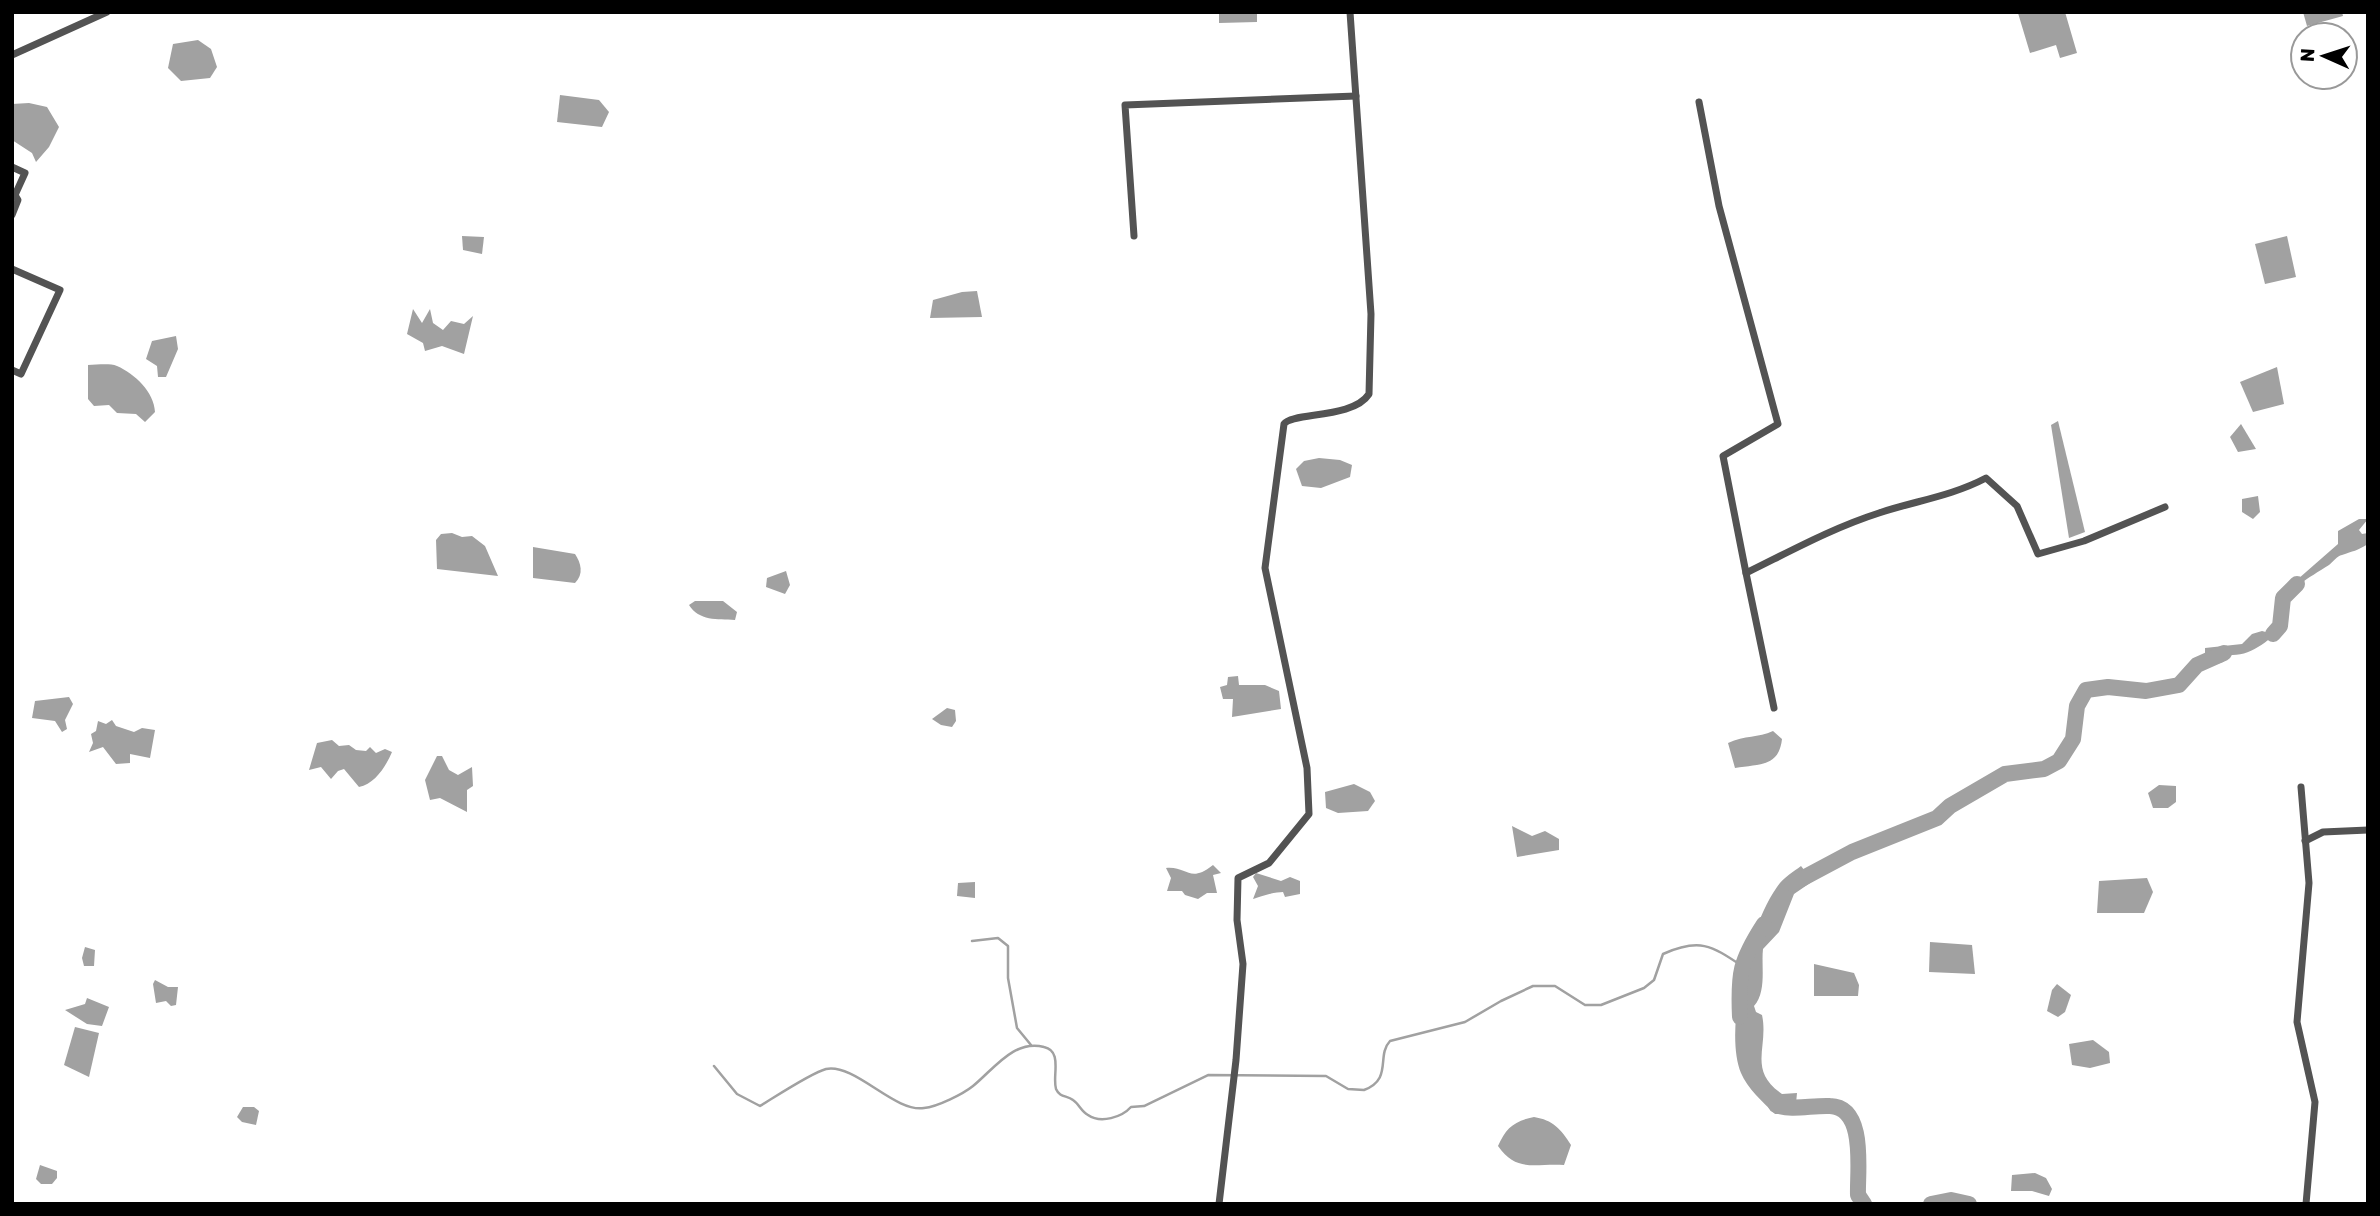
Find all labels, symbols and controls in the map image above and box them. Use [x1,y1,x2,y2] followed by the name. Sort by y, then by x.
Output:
[2289,21,2359,91] north arrow
[2296,48,2319,63] text: N

